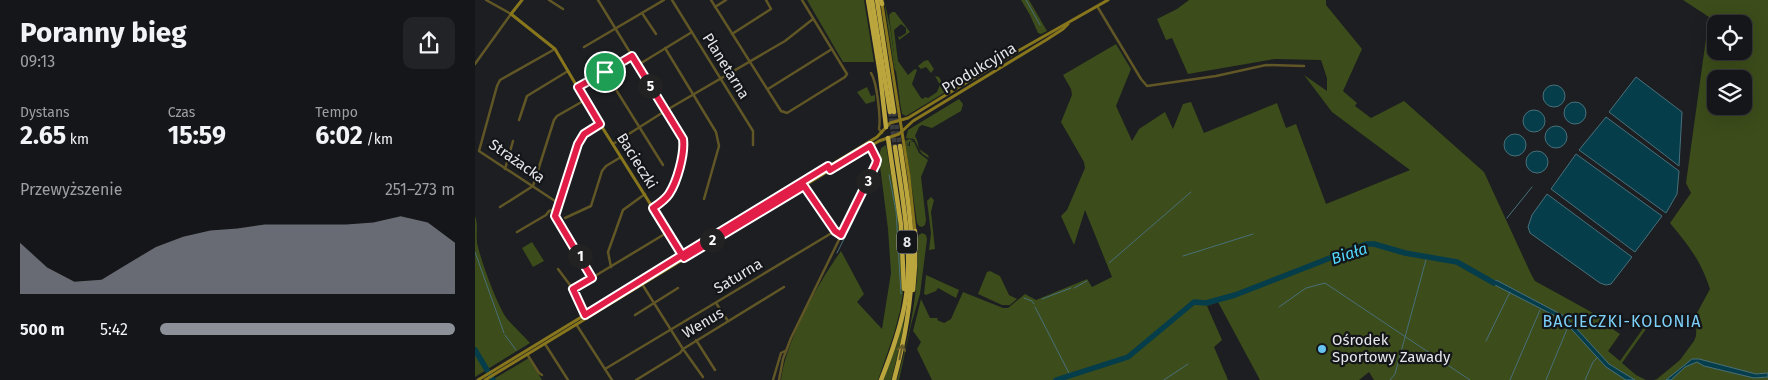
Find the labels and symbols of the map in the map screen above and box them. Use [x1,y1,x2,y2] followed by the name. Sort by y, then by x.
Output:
[699,30,753,102] street label: Planetarna
[939,39,1019,97] street label: Produkcyjna
[584,51,626,93] pin
[637,74,663,98] pin: 5
[613,130,661,192] street label: Bacieczki
[486,135,548,187] street label: Strażacka
[855,168,881,194] pin: 3
[699,228,725,252] pin: 2
[897,230,917,253] road number: 8
[1329,239,1370,268] water label: Biała
[567,244,593,268] pin: 1
[711,255,765,297] street label: Saturna
[679,304,727,342] street label: Wenus
[1543,312,1701,331] district label: BACIECZKI-KOLONIA
[1332,331,1451,366] place label: Ośrodek Sportowy Zawady
[1316,343,1328,355] marker: Ośrodek Sportowy Zawady
[897,344,906,360] one-way arrow

